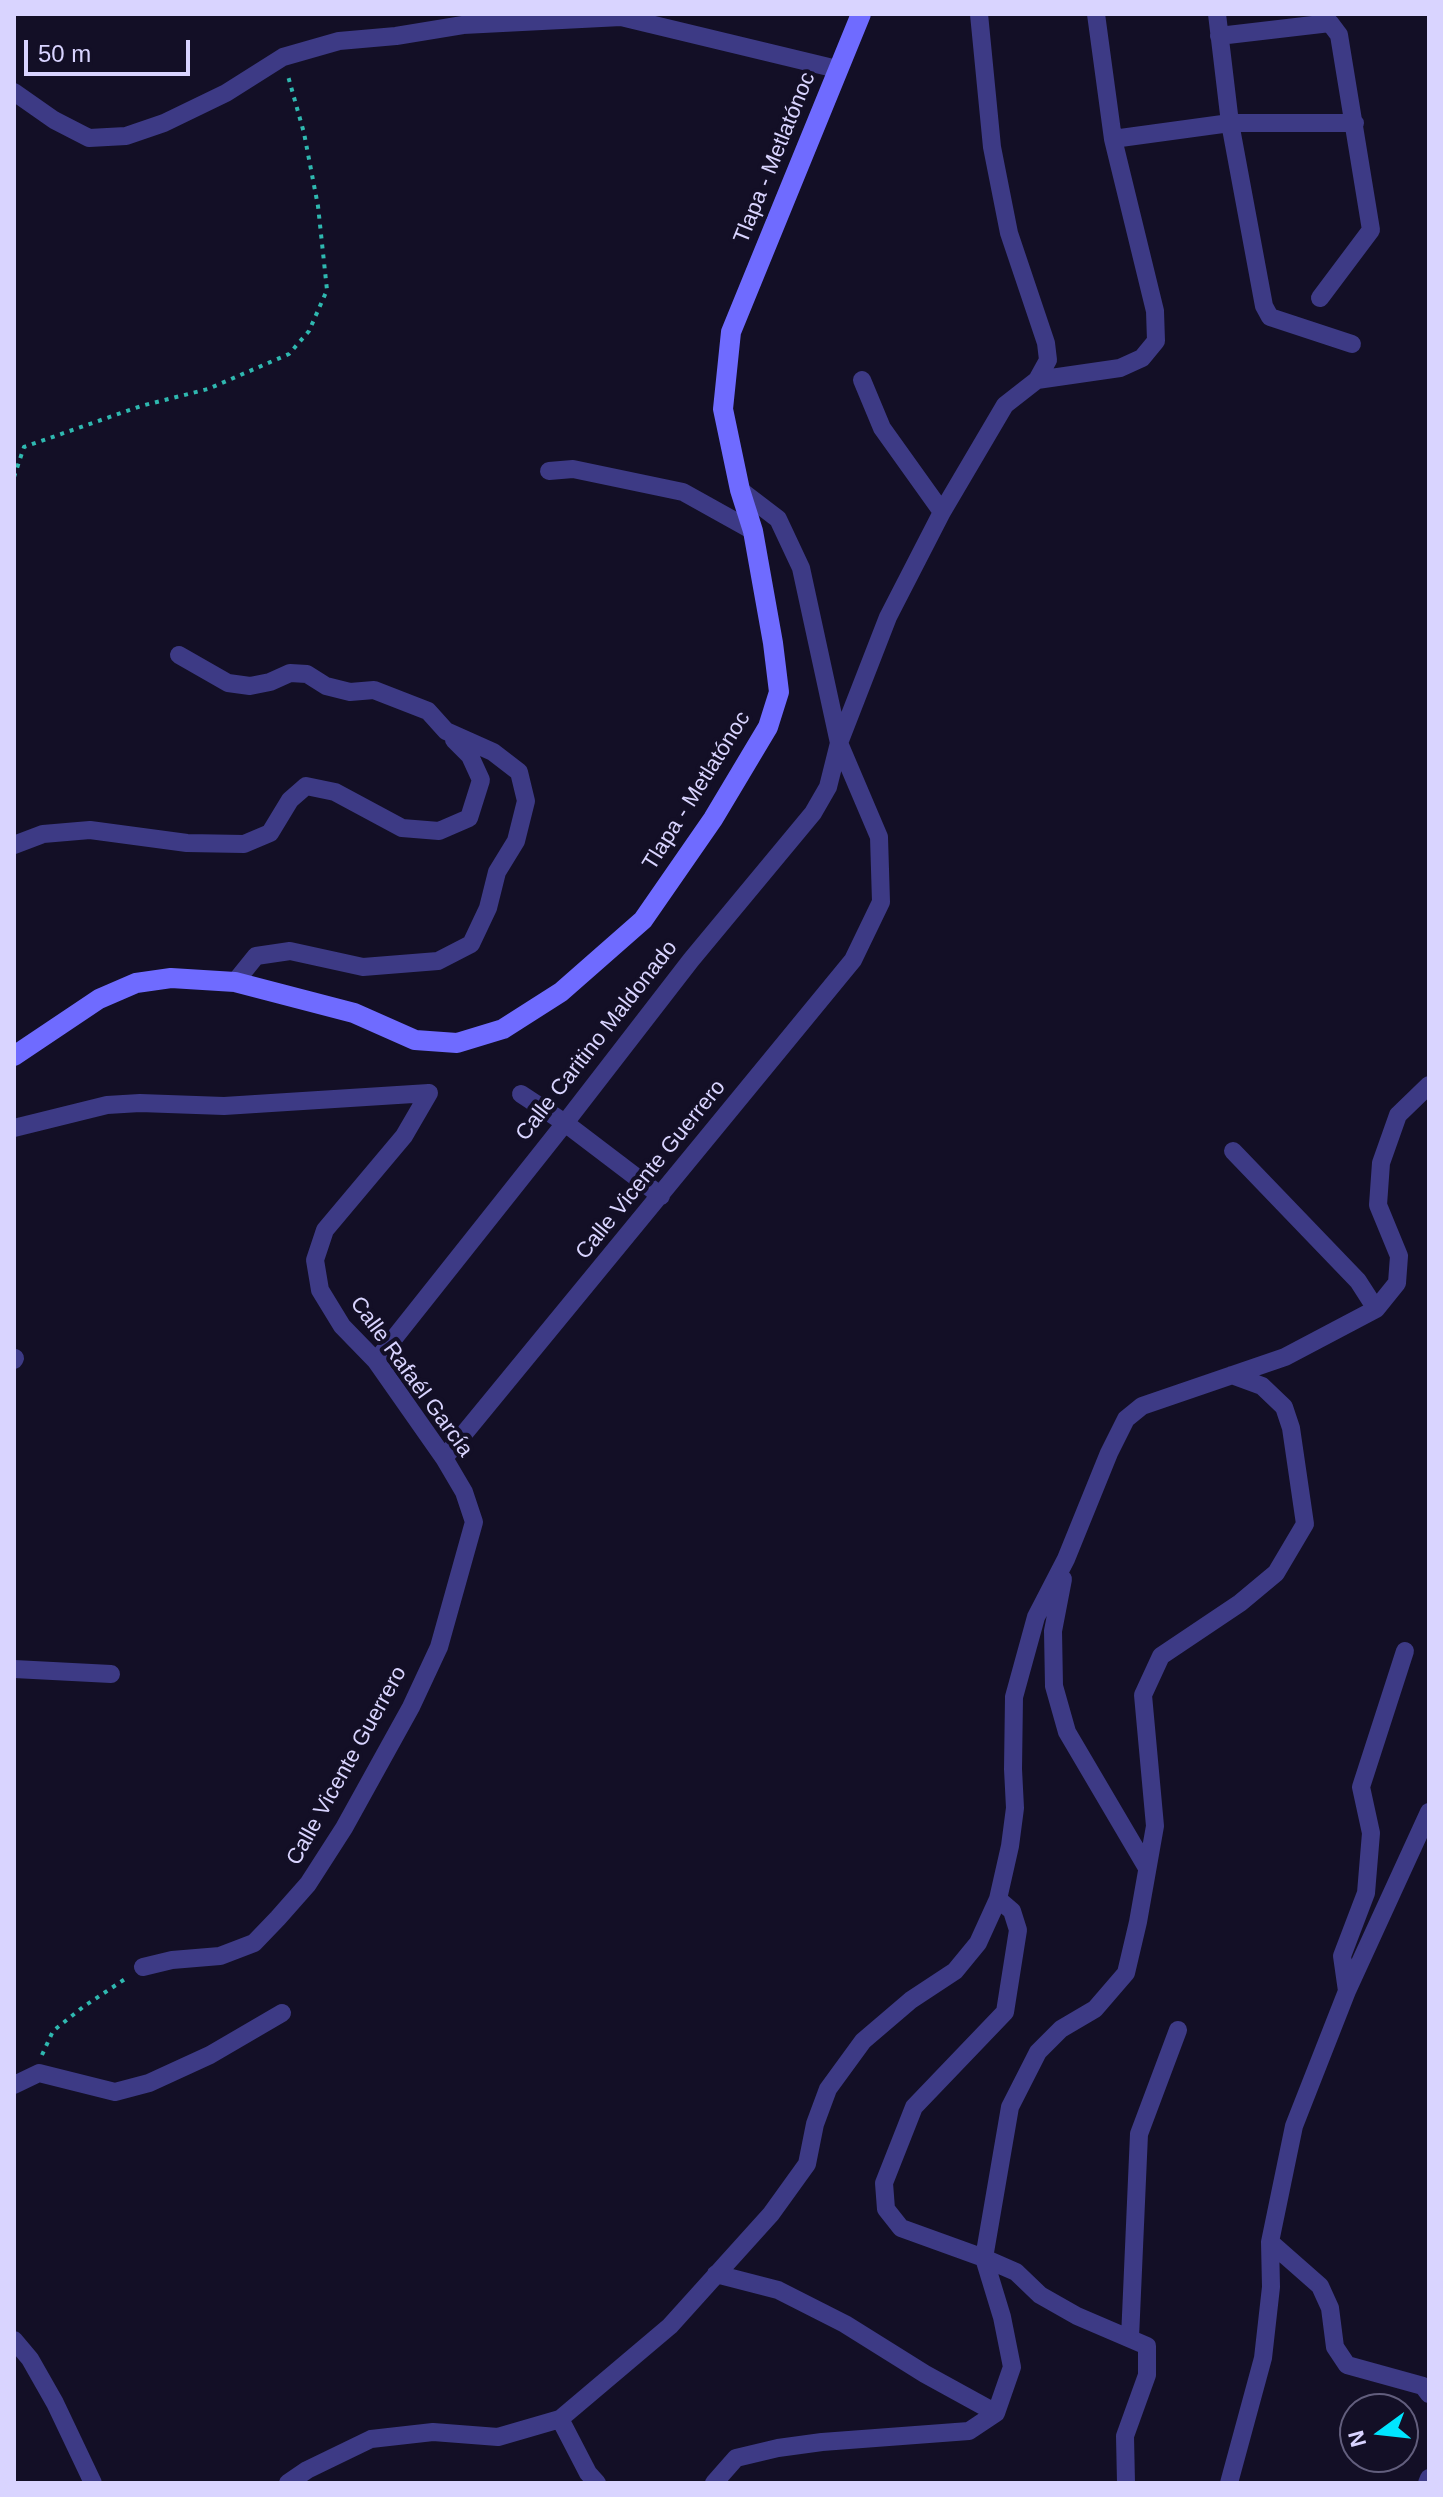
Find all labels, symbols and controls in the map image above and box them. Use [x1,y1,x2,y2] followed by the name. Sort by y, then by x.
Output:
[28,24,194,74] scale bar
[38,40,91,67] text: 50 m
[729,69,821,247] street label: Tlapa - Metlatónoc
[638,707,756,875] street label: Tlapa - Metlatónoc
[511,936,683,1146] street label: Calle Caritino Maldonado
[570,1075,732,1265] street label: Calle Vicente Guerrero
[344,1292,478,1462] street label: Calle Rafaél García
[281,1662,413,1870] street label: Calle Vicente Guerrero
[1339,2393,1419,2473] north arrow
[1343,2428,1371,2450] text: N

